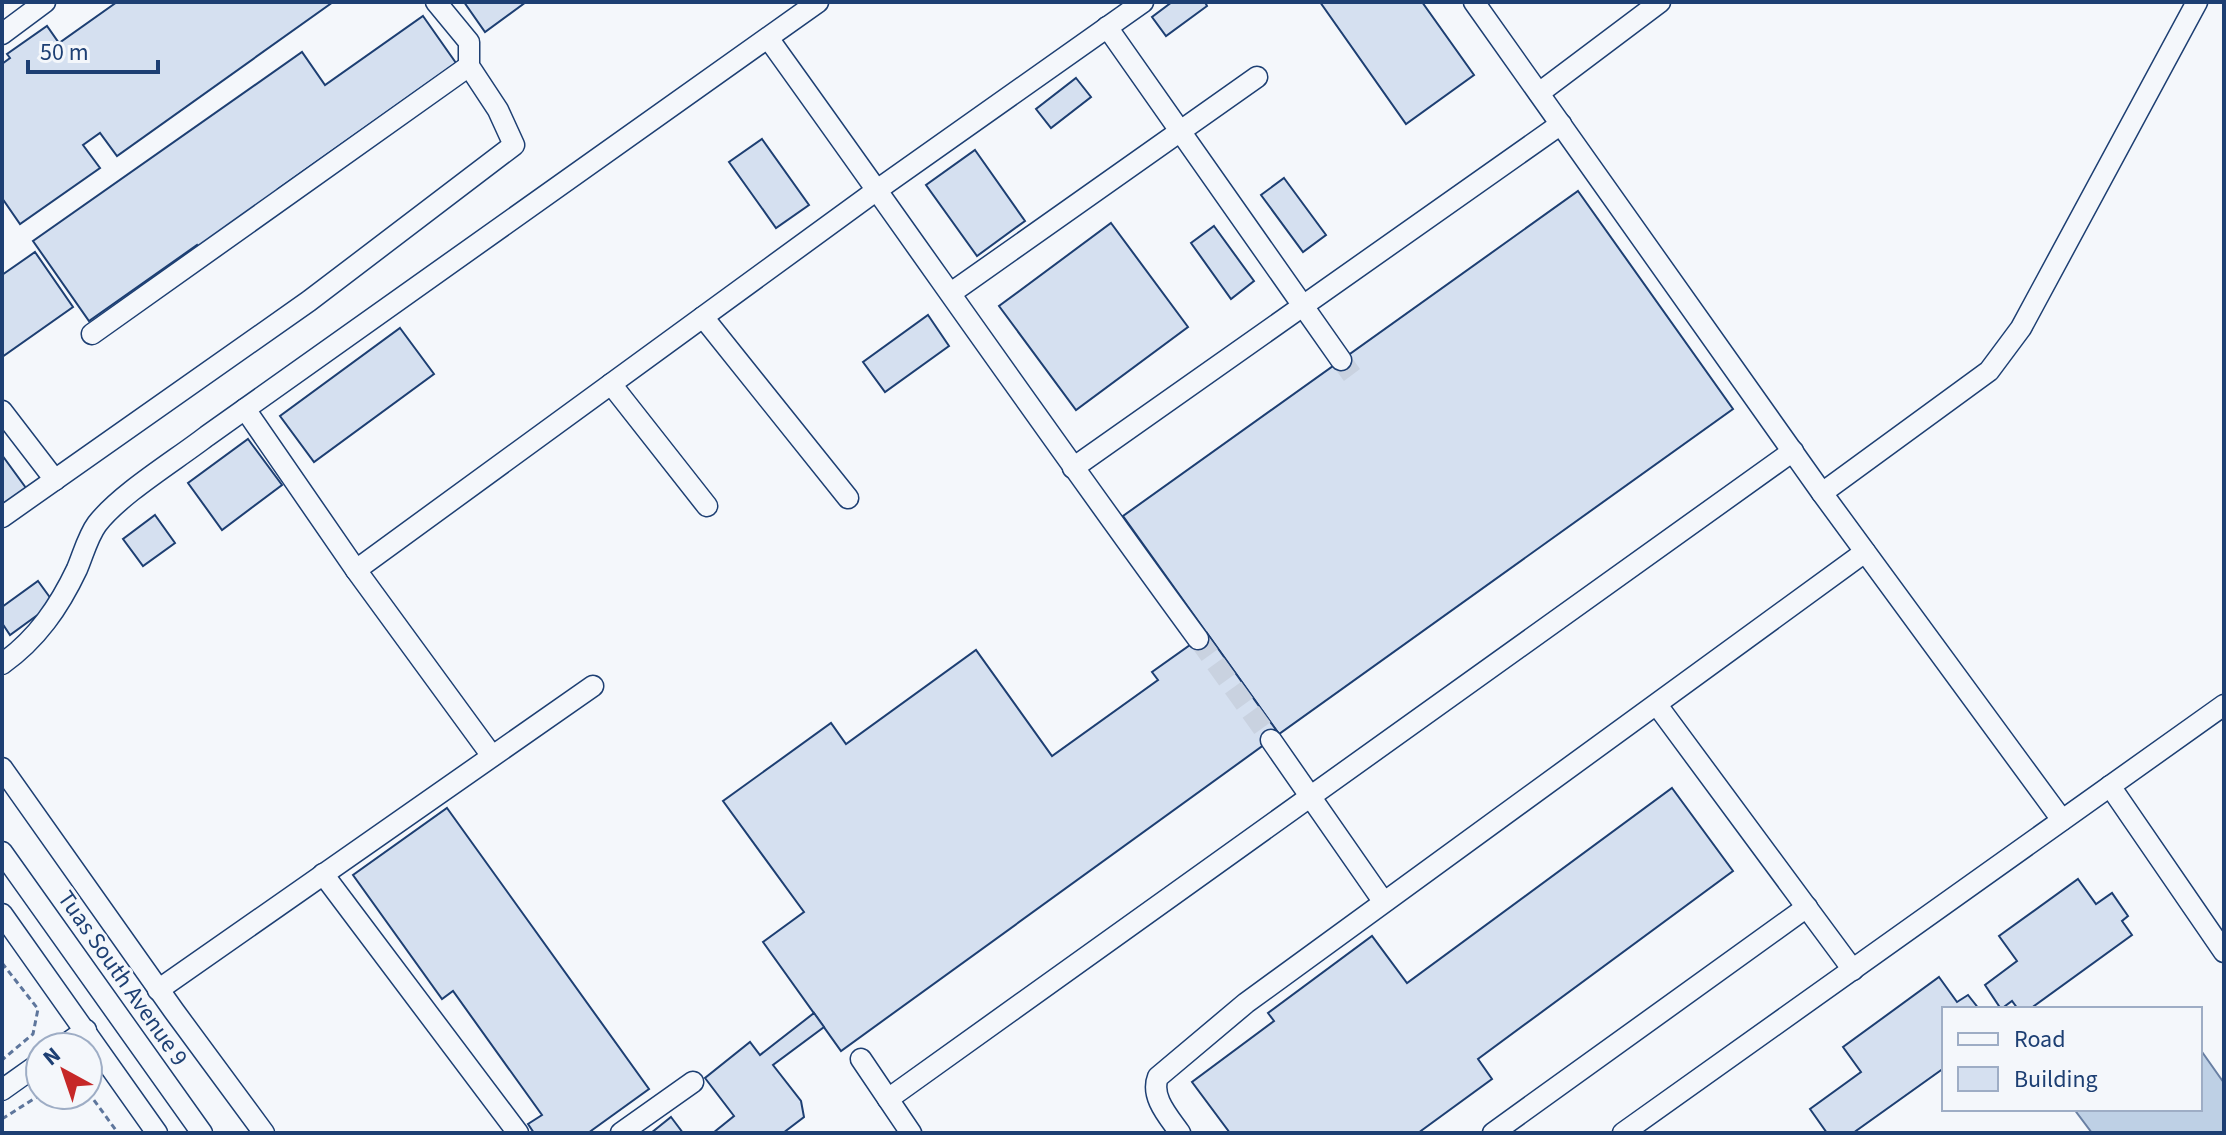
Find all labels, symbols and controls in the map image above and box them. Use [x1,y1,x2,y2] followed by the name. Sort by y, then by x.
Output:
[28,24,158,74] scale bar
[40,35,89,70] text: 50 m
[49,883,196,1073] street label: Tuas South Avenue 9
[1942,1007,2202,1111] legend
[2014,1022,2066,1057] text: Road
[24,1031,104,1111] north arrow
[36,1039,68,1073] text: N
[2014,1062,2098,1097] text: Building

